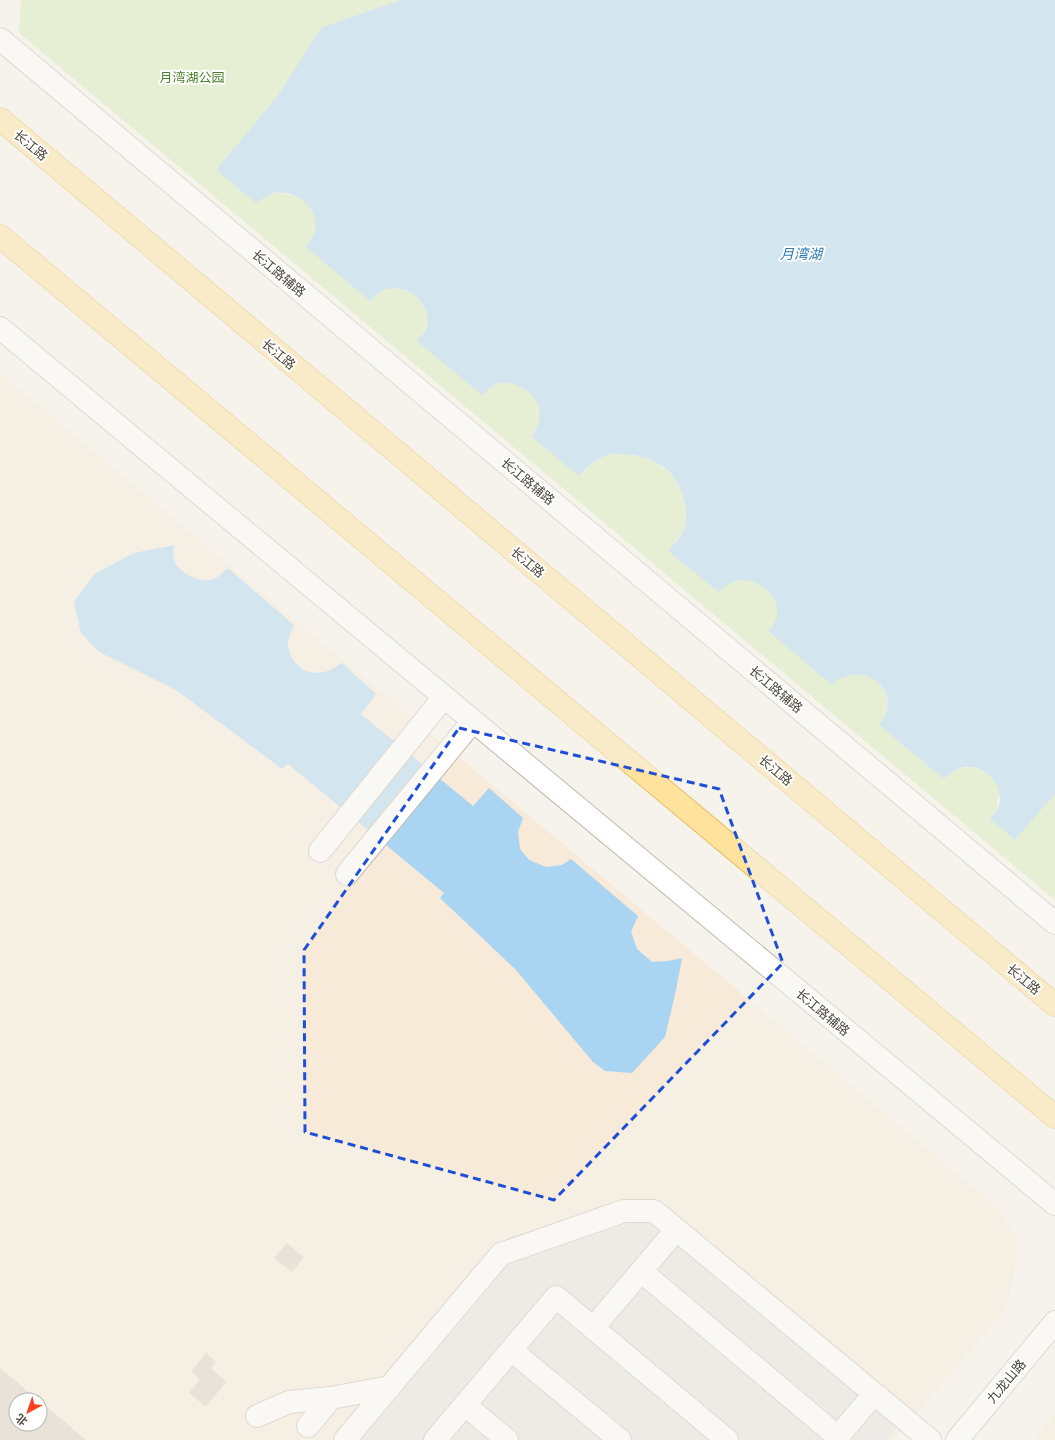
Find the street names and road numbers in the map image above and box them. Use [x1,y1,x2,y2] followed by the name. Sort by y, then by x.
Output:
[11,127,50,164] street label: 长江路
[249,247,308,300] street label: 长江路辅路
[259,336,298,373] street label: 长江路
[498,455,557,508] street label: 长江路辅路
[508,544,547,581] street label: 长江路
[746,663,805,716] street label: 长江路辅路
[756,752,795,789] street label: 长江路
[1004,961,1043,998] street label: 长江路
[793,986,852,1039] street label: 长江路辅路
[984,1357,1029,1406] street label: 九龙山路

